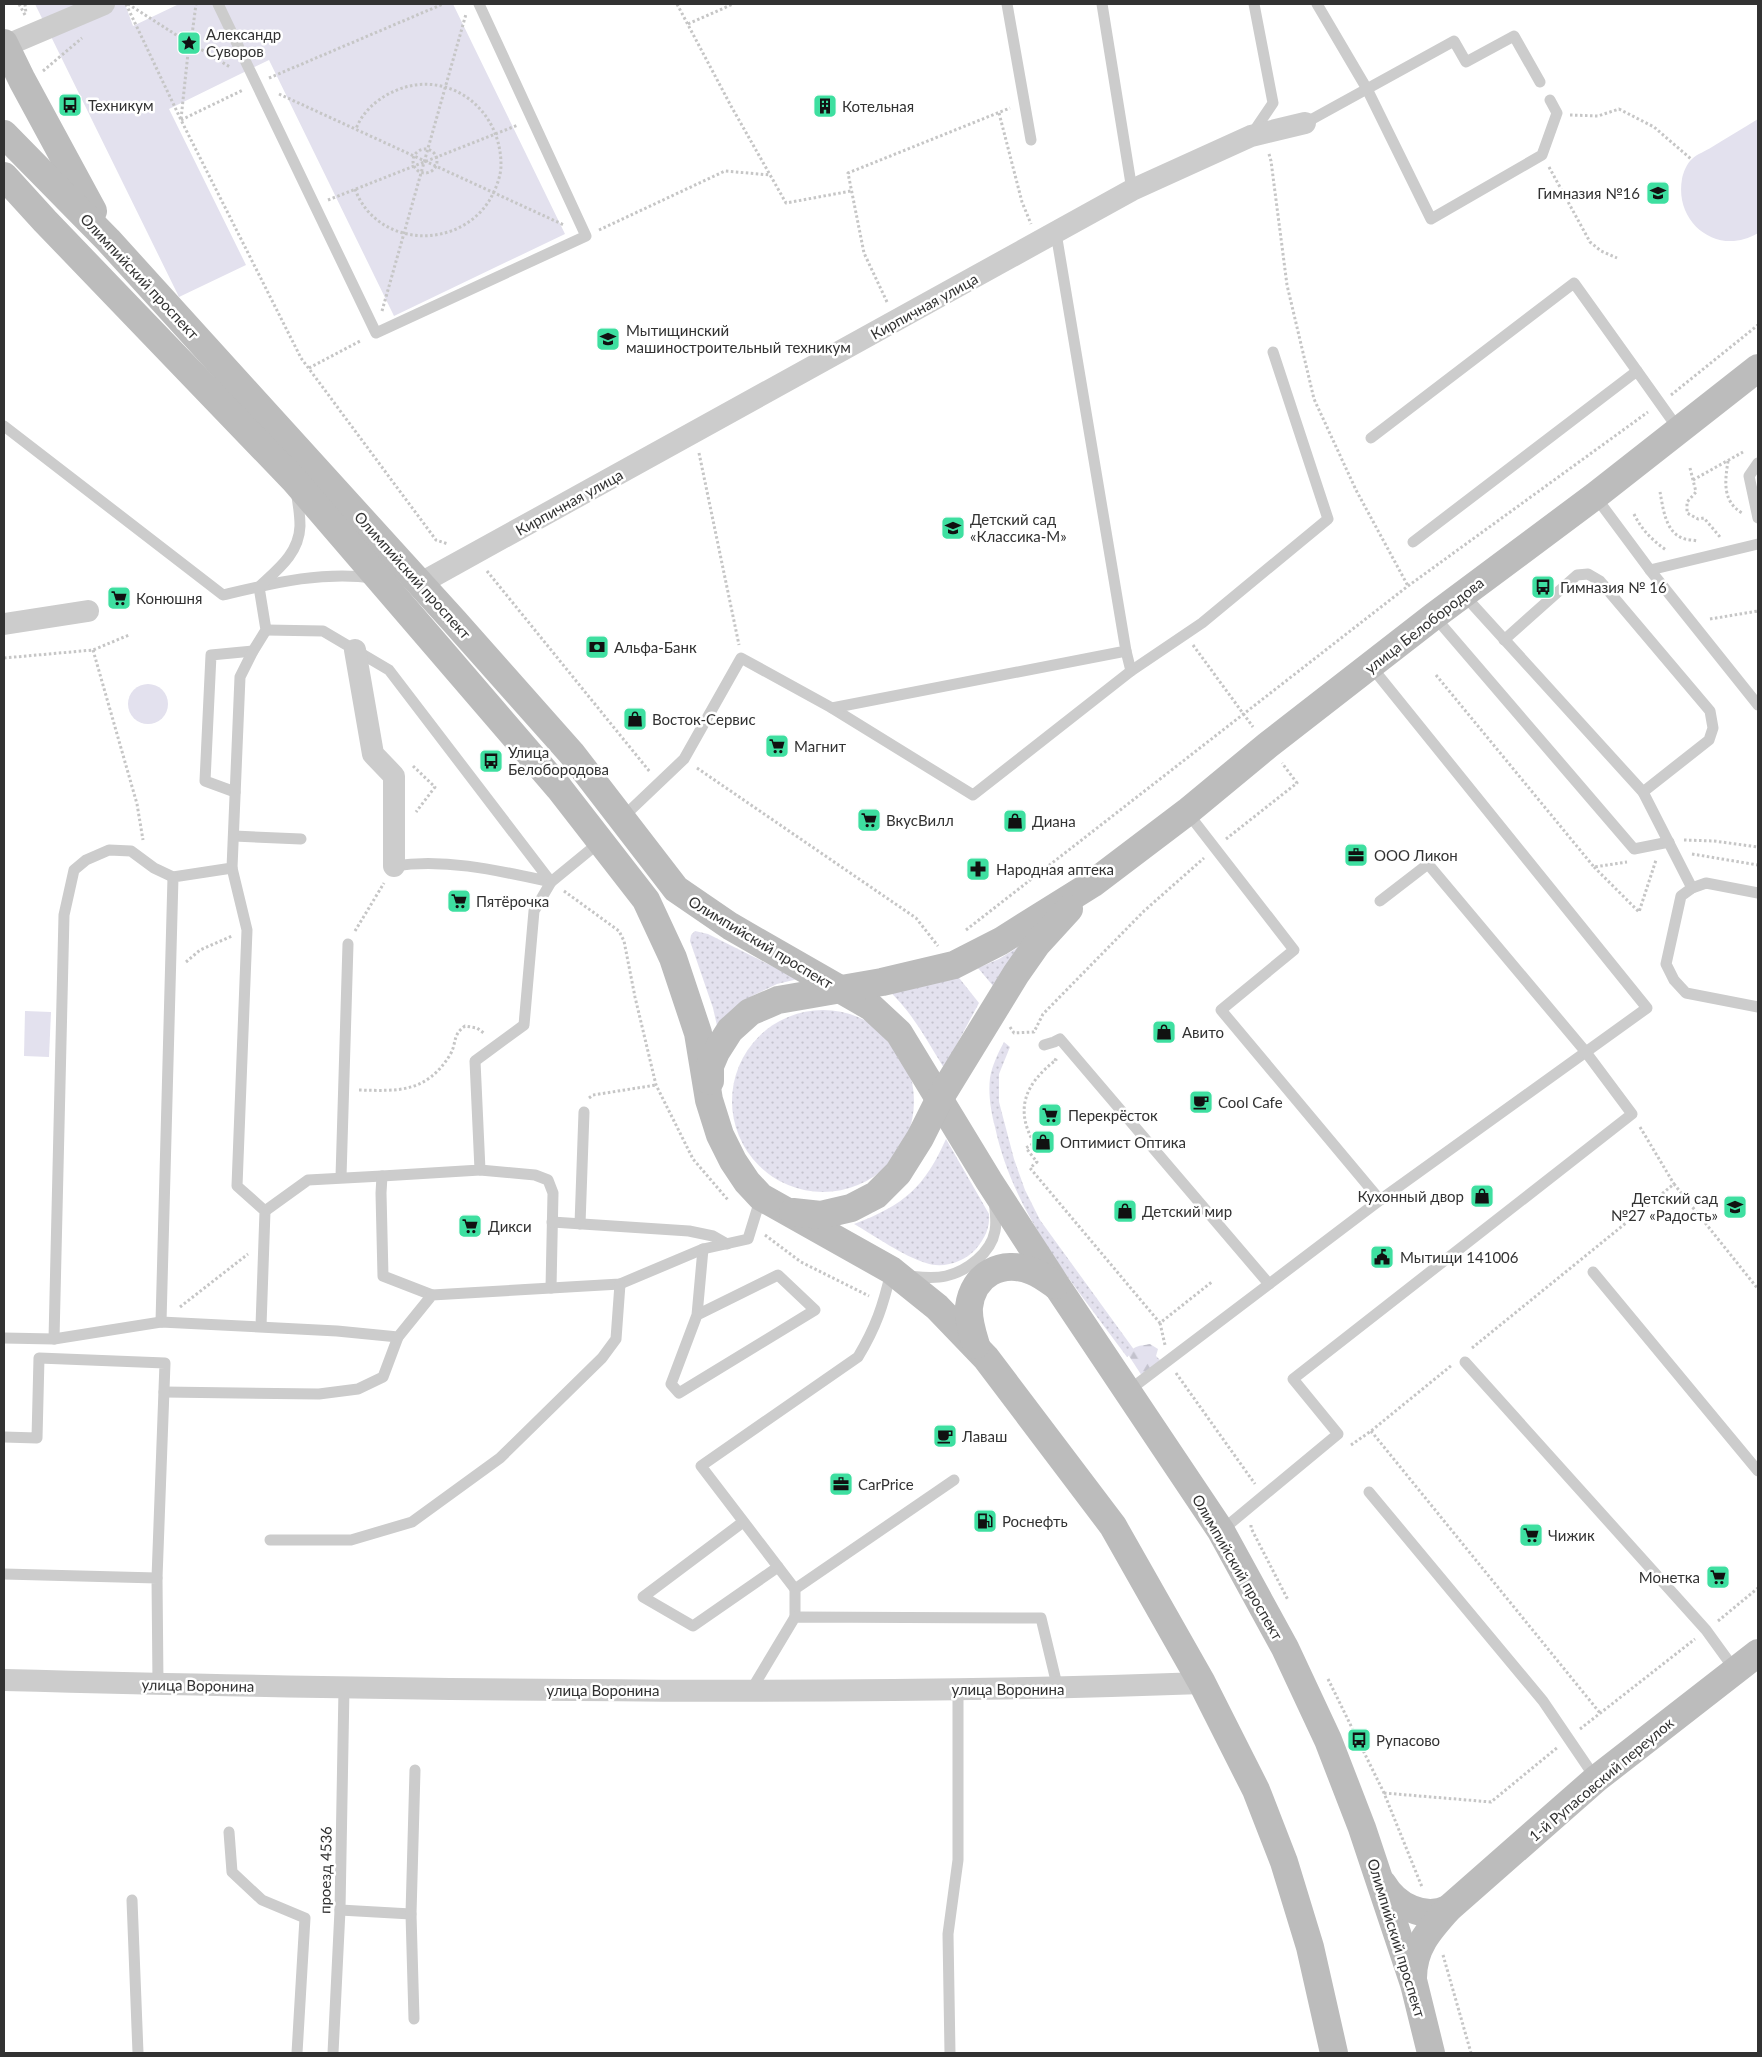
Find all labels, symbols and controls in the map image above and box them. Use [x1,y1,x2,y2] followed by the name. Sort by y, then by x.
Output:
[206,25,281,60] place label: Александр Суворов
[176,30,202,56] place icon: Александр Суворов
[57,92,83,118] bus stop icon: Техникум
[812,93,838,119] building icon: Котельная
[88,96,153,114] place label: Техникум
[842,97,914,115] place label: Котельная
[1645,180,1671,206] school or university icon: Гимназия №16
[1537,184,1640,202] place label: Гимназия №16
[77,209,203,343] street label: Олимпийский проспект
[867,269,981,343] street label: Кирпичная улица
[626,321,851,356] place label: Мытищинский машиностроительный техникум
[595,326,621,352] school or university icon: Мытищинский машиностроительный техникум
[512,465,626,539] street label: Кирпичная улица
[351,508,475,643] street label: Олимпийский проспект
[970,510,1067,545] place label: Детский сад «Классика-М»
[940,515,966,541] school or university icon: Детский сад «Классика-М»
[1361,573,1487,677] street label: улица Белобородова
[1530,574,1556,600] bus stop icon: Гимназия № 16
[1560,578,1667,596] place label: Гимназия № 16
[106,585,132,611] supermarket icon: Конюшня
[136,589,202,607] place label: Конюшня
[584,634,610,660] bank icon: Альфа-Банк
[614,638,697,656] place label: Альфа-Банк
[622,706,648,732] shop icon: Восток-Сервис
[652,710,756,728] place label: Восток-Сервис
[764,733,790,759] supermarket icon: Магнит
[794,737,846,755] place label: Магнит
[508,743,609,778] place label: Улица Белобородова
[478,748,504,774] bus stop icon: Улица Белобородова
[856,807,882,833] supermarket icon: ВкусВилл
[1002,808,1028,834] shop icon: Диана
[886,811,954,829] place label: ВкусВилл
[1032,812,1076,830] place label: Диана
[1343,842,1369,868] office icon: ООО Ликон
[1374,846,1458,864] place label: ООО Ликон
[965,856,991,882] pharmacy icon: Народная аптека
[996,860,1114,878] place label: Народная аптека
[446,888,472,914] supermarket icon: Пятёрочка
[476,892,549,910] place label: Пятёрочка
[686,892,837,992] street label: Олимпийский проспект
[1151,1019,1177,1045] shop icon: Авито
[1182,1023,1224,1041] place label: Авито
[1188,1089,1214,1115] cafe icon: Cool Cafe
[1218,1093,1283,1111] place label: Cool Cafe
[1037,1102,1063,1128] supermarket icon: Перекрёсток
[1068,1106,1158,1124] place label: Перекрёсток
[1030,1129,1056,1155] shop icon: Оптимист Оптика
[1060,1133,1186,1151] place label: Оптимист Оптика
[1469,1183,1495,1209] shop icon: Кухонный двор
[1358,1187,1464,1205] place label: Кухонный двор
[1611,1189,1718,1224] place label: Детский сад №27 «Радость»
[1722,1194,1748,1220] school or university icon: Детский сад №27 «Радость»
[1112,1198,1138,1224] shop icon: Детский мир
[1142,1202,1232,1220] place label: Детский мир
[457,1213,483,1239] supermarket icon: Дикси
[488,1217,532,1235] place label: Дикси
[1369,1244,1395,1270] public building icon: Мытищи 141006
[1400,1248,1519,1266] place label: Мытищи 141006
[932,1423,958,1449] cafe icon: Лаваш
[961,1427,1007,1445] place label: Лаваш
[828,1471,854,1497] office icon: CarPrice
[858,1475,914,1493] place label: CarPrice
[1189,1491,1287,1643] street label: Олимпийский проспект
[972,1508,998,1534] fuel station icon: Роснефть
[1002,1512,1068,1530] place label: Роснефть
[1518,1522,1544,1548] supermarket icon: Чижик
[1548,1526,1595,1544] place label: Чижик
[1705,1564,1731,1590] supermarket icon: Монетка
[1639,1568,1700,1586] place label: Монетка
[141,1675,255,1695] street label: улица Воронина
[952,1680,1064,1698] street label: улица Воронина
[547,1681,659,1699] street label: улица Воронина
[1525,1713,1677,1845] street label: 1-й Рупасовский переулок
[1346,1727,1372,1753] bus stop icon: Рупасово
[1376,1731,1440,1749] place label: Рупасово
[315,1826,335,1914] street label: проезд 4536
[1364,1856,1430,2020] street label: Олимпийский проспект

